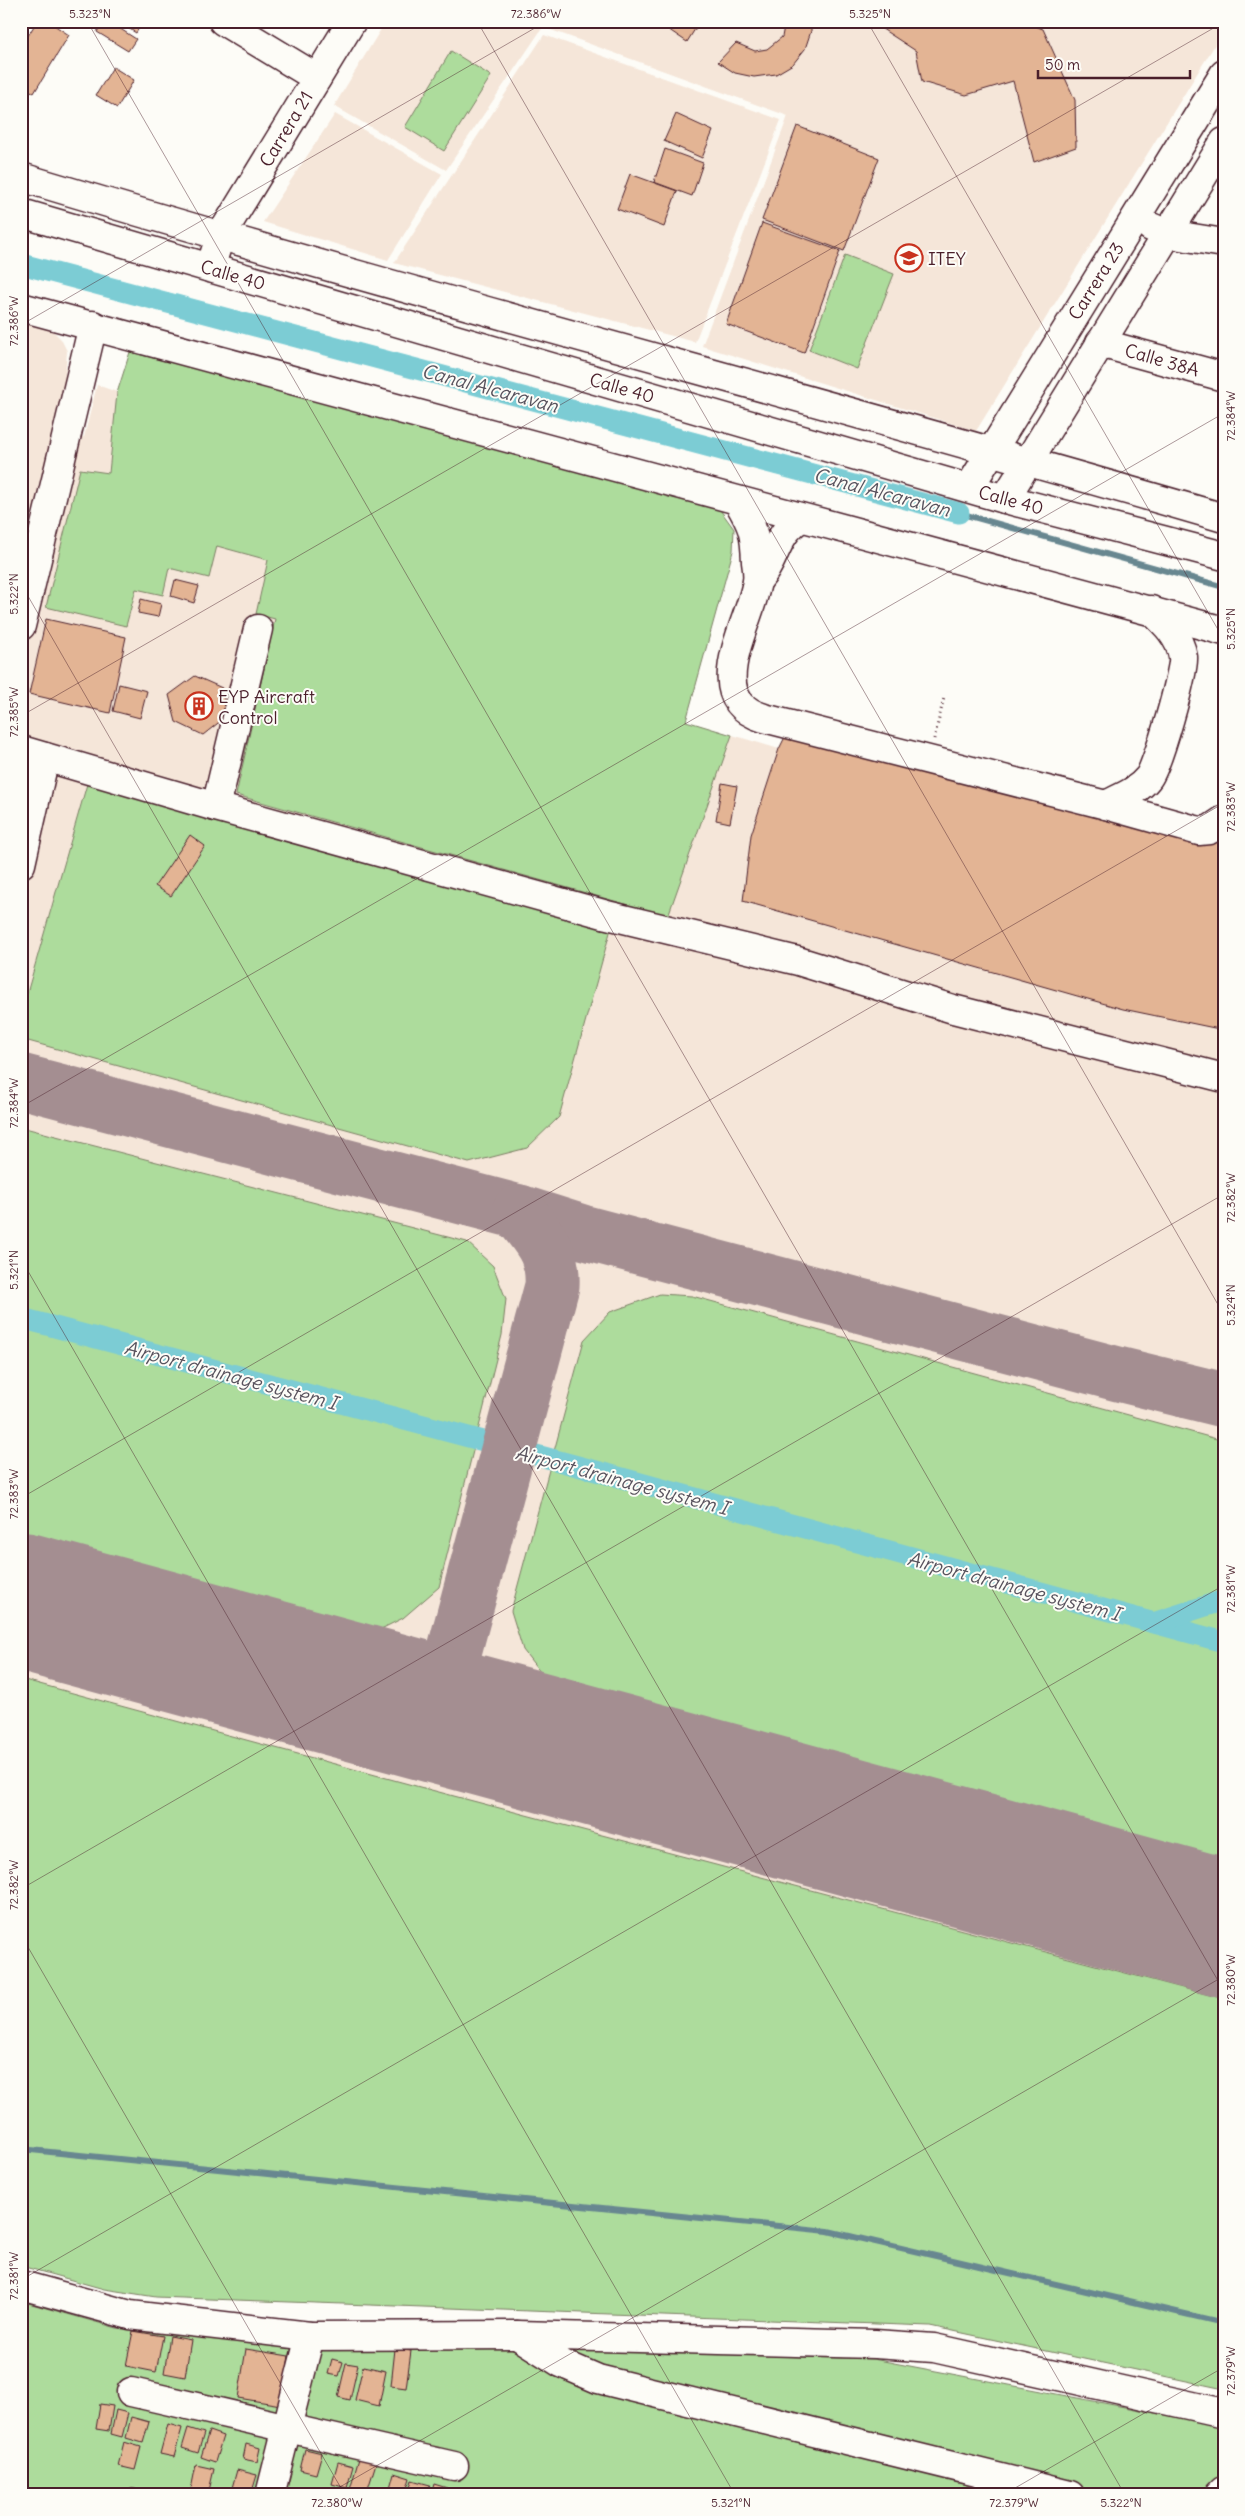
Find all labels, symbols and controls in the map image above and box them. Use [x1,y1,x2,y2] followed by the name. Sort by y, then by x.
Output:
[69,6,111,21] text: 5.323°N
[511,6,561,21] text: 72.386°W
[849,6,891,21] text: 5.325°N
[1038,48,1190,80] scale bar
[1045,55,1080,74] text: 50 m
[254,87,318,171] street label: Carrera 21
[1063,238,1129,324] street label: Carrera 23
[894,243,924,273] school or university icon: ITEY
[928,247,966,270] place label: ITEY
[198,255,268,295] street label: Calle 40
[6,296,21,346] text: 72.386°W
[1122,338,1202,382] street label: Calle 38A
[419,358,562,418] water label: Canal Alcaravan
[587,368,657,408] street label: Calle 40
[1223,391,1238,441] text: 72.384°W
[811,462,954,522] water label: Canal Alcaravan
[976,480,1046,520] street label: Calle 40
[6,573,21,615] text: 5.322°N
[1223,608,1238,650] text: 5.325°N
[218,685,315,729] place label: EYP Aircraft Control
[6,687,21,737] text: 72.385°W
[184,691,214,721] building icon: EYP Aircraft Control
[1223,782,1238,832] text: 72.383°W
[6,1078,21,1128] text: 72.384°W
[1223,1173,1238,1223] text: 72.382°W
[6,1250,21,1290] text: 5.321°N
[1223,1284,1238,1326] text: 5.324°N
[122,1335,344,1416] water label: Airport drainage system I
[513,1440,735,1521] water label: Airport drainage system I
[6,1469,21,1519] text: 72.383°W
[905,1546,1127,1627] water label: Airport drainage system I
[1223,1565,1238,1613] text: 72.381°W
[6,1860,21,1910] text: 72.382°W
[1223,1954,1238,2006] text: 72.380°W
[6,2252,21,2300] text: 72.381°W
[1223,2346,1238,2396] text: 72.379°W
[311,2495,363,2510] text: 72.380°W
[711,2495,751,2510] text: 5.321°N
[989,2495,1039,2510] text: 72.379°W
[1100,2495,1142,2510] text: 5.322°N

